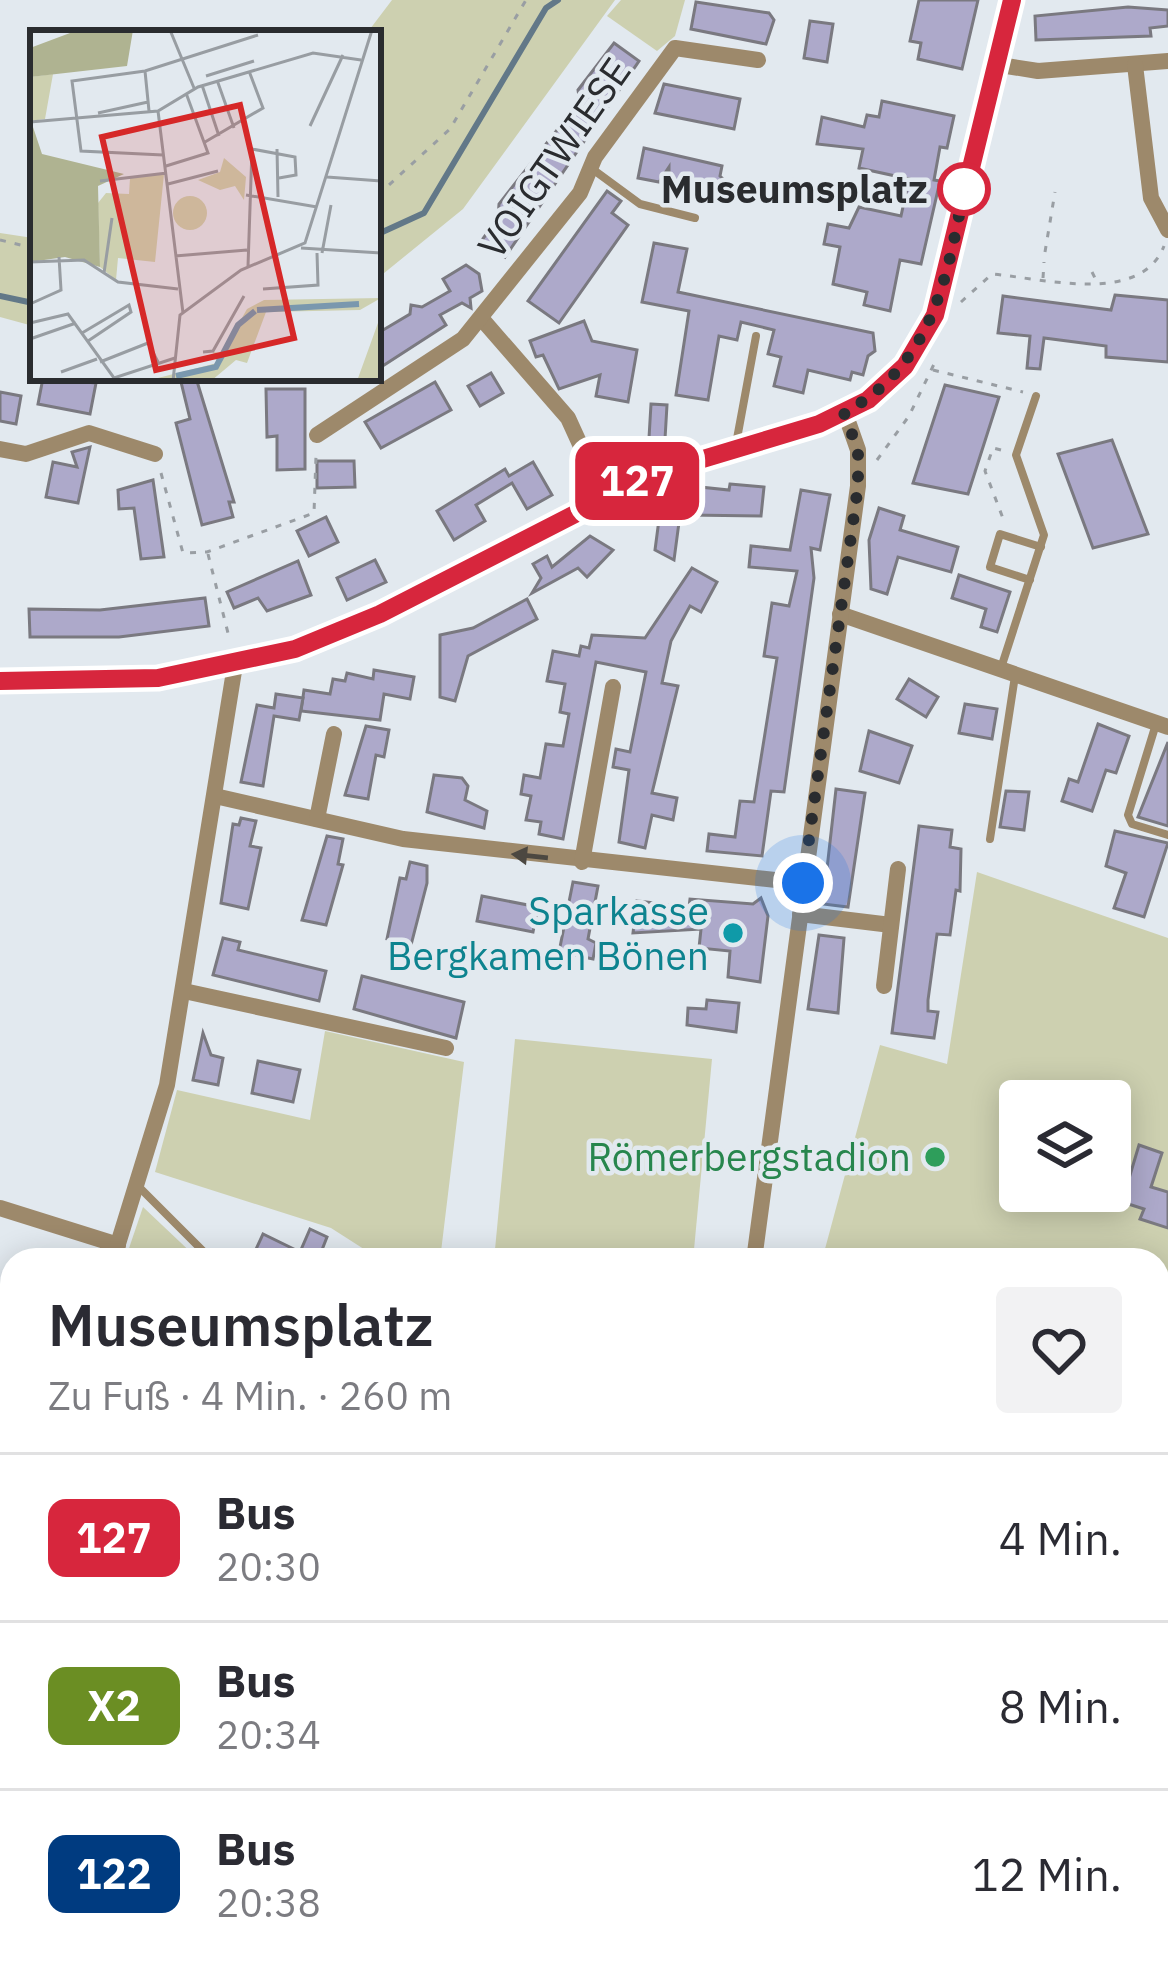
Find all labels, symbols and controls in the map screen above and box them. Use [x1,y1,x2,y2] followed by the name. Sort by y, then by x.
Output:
[30,30,381,381] inset map
[466,47,641,268] street label: VOIGTWIESE
[661,163,928,214] place label: Museumsplatz
[939,164,989,214] marker: Museumsplatz
[568,442,706,520] line badge: 127
[599,453,675,508] text: 127
[511,847,548,866] one-way arrow
[773,853,833,913] your location
[387,885,709,981] place label: Sparkasse Bergkamen Bönen
[720,920,746,946] marker: Sparkasse Bergkamen Bönen
[999,1080,1131,1212] map controls
[999,1080,1131,1212] button: layers
[587,1131,911,1182] place label: Römerbergstadion
[922,1144,948,1170] marker: Römerbergstadion
[996,1287,1122,1413] button: heart
[48,1288,433,1362] text: Museumsplatz
[48,1370,452,1421] text: Zu Fuß · 4 Min. · 260 m
[216,1483,296,1541] text: Bus
[999,1509,1122,1567] text: 4 Min.
[76,1510,152,1565] text: 127
[216,1541,321,1592] text: 20:30
[216,1651,296,1709] text: Bus
[999,1677,1122,1735] text: 8 Min.
[87,1678,141,1733] text: X2
[216,1709,321,1760] text: 20:34
[216,1819,296,1877] text: Bus
[972,1845,1122,1903] text: 12 Min.
[76,1846,152,1901] text: 122
[216,1877,321,1928] text: 20:38

